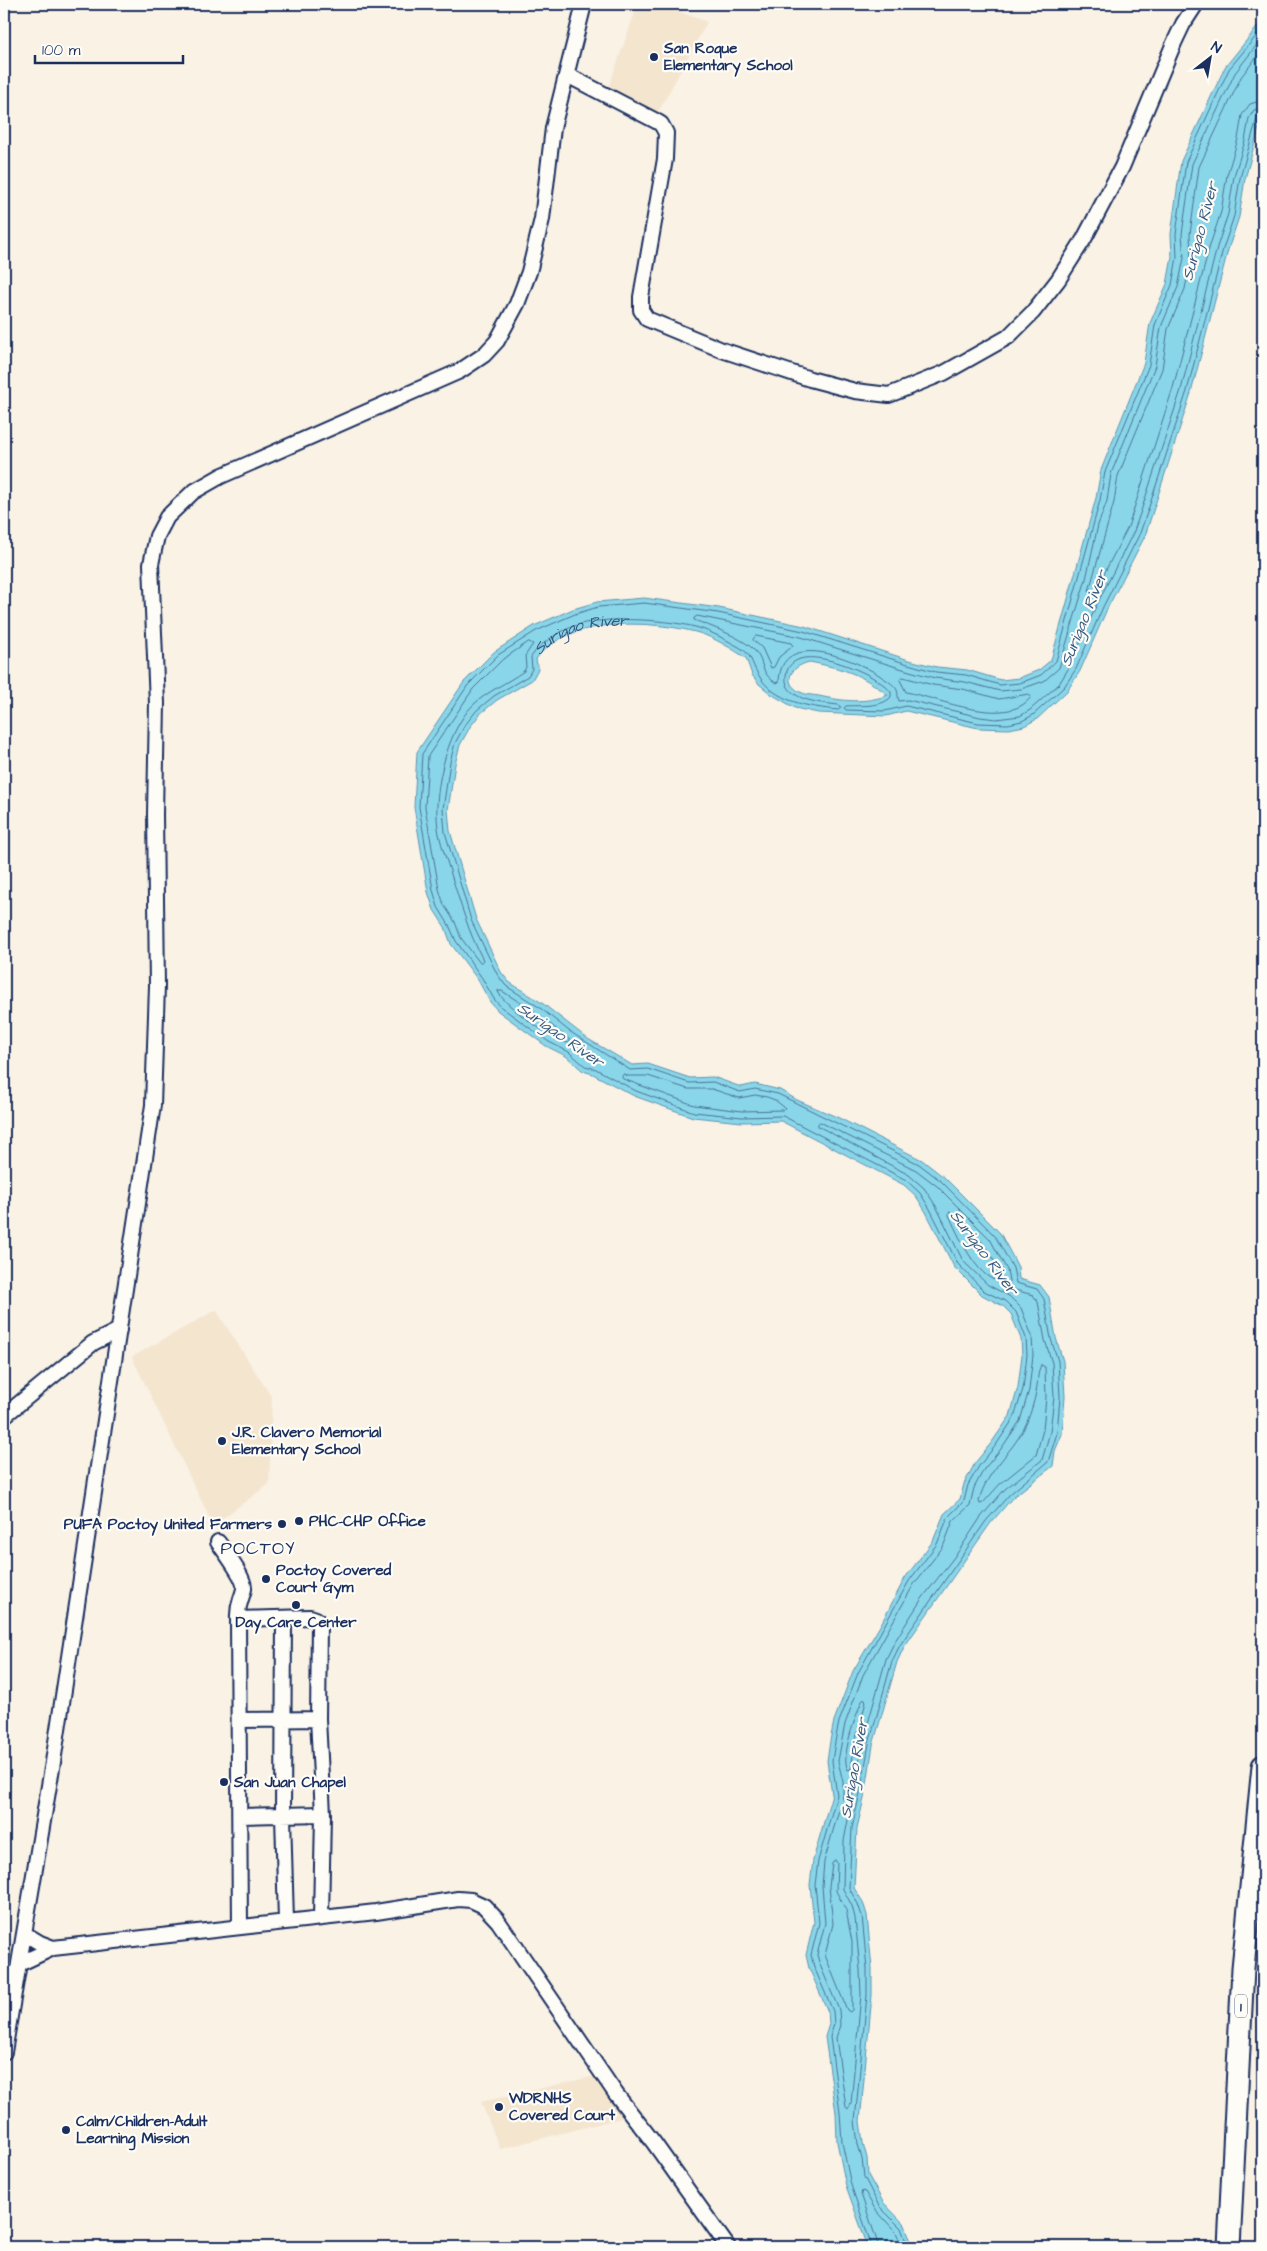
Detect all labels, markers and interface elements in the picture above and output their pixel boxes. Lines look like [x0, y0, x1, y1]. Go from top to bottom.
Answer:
scale bar [35, 32, 182, 64]
north arrow [1184, 32, 1234, 82]
text: N [1207, 37, 1225, 59]
place label: San Roque Elementary School [663, 38, 793, 77]
text: 100 m [42, 40, 81, 61]
marker: San Roque Elementary School [648, 51, 660, 63]
water label: Surigao River [1176, 178, 1225, 283]
water label: Surigao River [1055, 565, 1115, 670]
water label: Surigao River [528, 610, 630, 660]
water label: Surigao River [512, 997, 610, 1075]
water label: Surigao River [944, 1206, 1025, 1302]
place label: J.R. Clavero Memorial Elementary School [231, 1422, 382, 1461]
marker: J.R. Clavero Memorial Elementary School [216, 1435, 228, 1447]
place label: PHC-CHP Office [309, 1511, 426, 1532]
place label: PUFA Poctoy United Farmers [64, 1514, 272, 1536]
marker: PHC-CHP Office [293, 1515, 305, 1527]
marker: PUFA Poctoy United Farmers [276, 1518, 288, 1530]
district label: POCTOY [220, 1536, 296, 1561]
place label: Poctoy Covered Court Gym [276, 1560, 392, 1599]
marker: Poctoy Covered Court Gym [260, 1573, 272, 1585]
marker: Day Care Center [290, 1599, 302, 1611]
place label: Day Care Center [236, 1612, 357, 1634]
water label: Surigao River [834, 1714, 875, 1820]
place label: San Juan Chapel [233, 1772, 347, 1793]
marker: San Juan Chapel [218, 1776, 230, 1788]
road number: 1 [1235, 1994, 1247, 2018]
place label: WDRNHS Covered Court [508, 2088, 616, 2126]
marker: WDRNHS Covered Court [493, 2101, 505, 2113]
place label: Calm/Children-Adult Learning Mission [76, 2111, 208, 2151]
marker: Calm/Children-Adult Learning Mission [60, 2124, 72, 2136]

